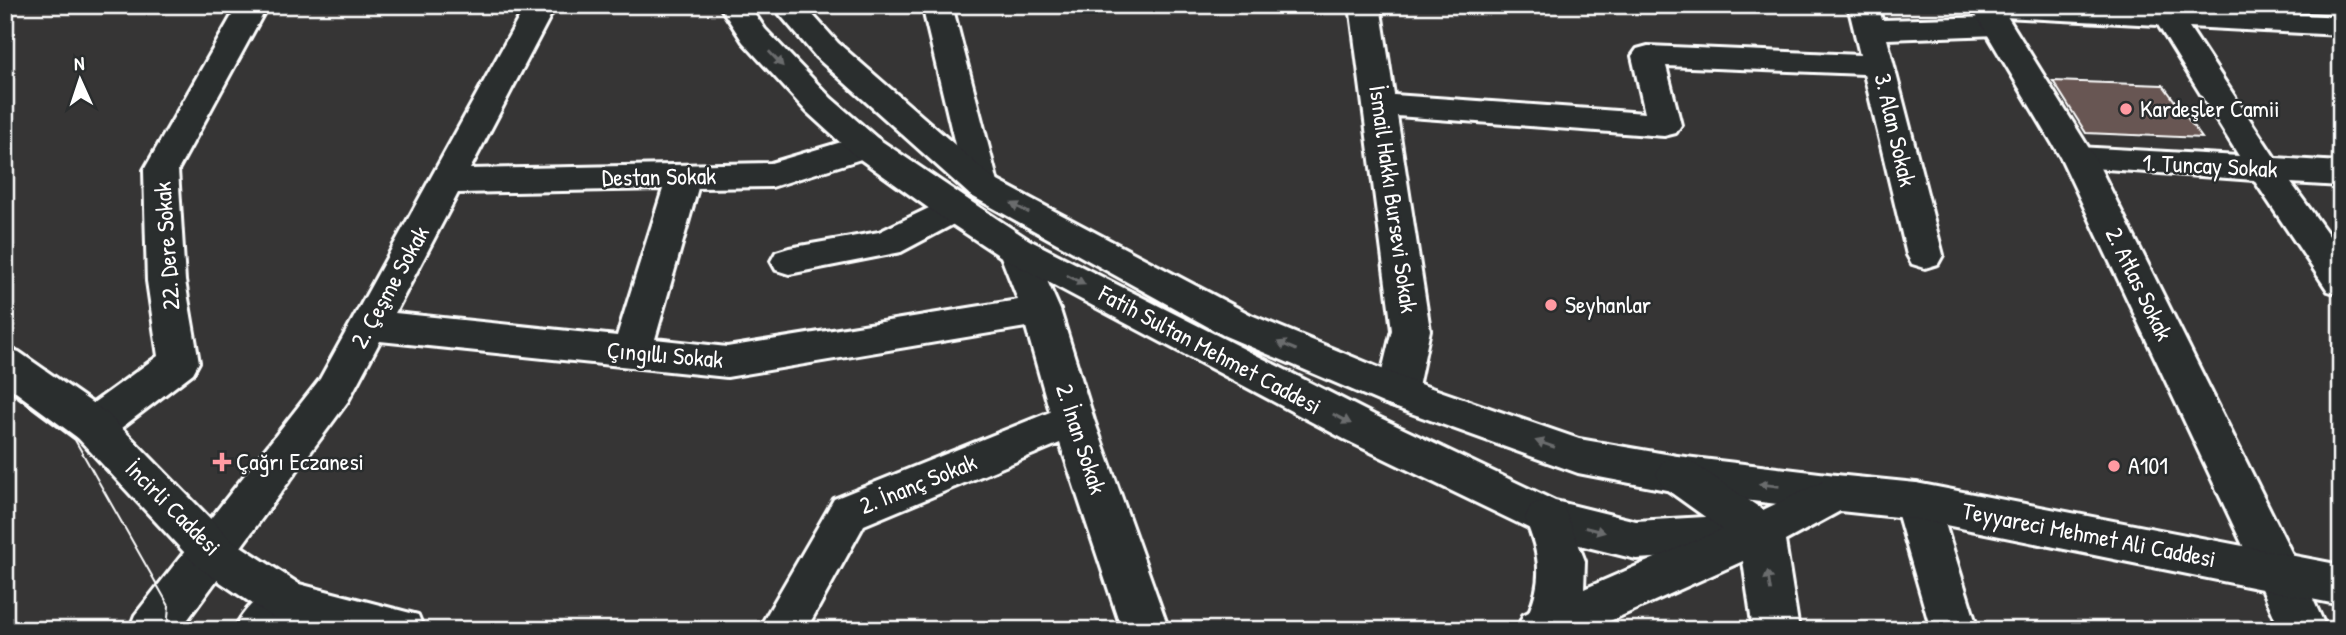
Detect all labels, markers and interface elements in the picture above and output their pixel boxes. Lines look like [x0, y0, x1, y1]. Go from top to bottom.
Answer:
north arrow [46, 46, 116, 116]
text: N [73, 50, 85, 76]
one-way arrow [768, 50, 784, 67]
street label: 3. Alan Sokak [1867, 70, 1925, 190]
street label: İsmail Hakkı Bursevi Sokak [1362, 83, 1426, 315]
place label: Kardeşler Camii [2140, 92, 2280, 124]
marker: Kardeşler Camii [2118, 101, 2134, 117]
street label: 1. Tuncay Sokak [2142, 145, 2279, 185]
street label: Destan Sokak [602, 159, 716, 193]
street label: 22. Dere Sokak [146, 181, 186, 311]
one-way arrow [1010, 202, 1030, 213]
street label: 2. Çeşme Sokak [342, 220, 436, 353]
street label: 2. Atlas Sokak [2099, 222, 2181, 346]
one-way arrow [1066, 274, 1086, 285]
street label: Fatih Sultan Mehmet Caddesi [1093, 276, 1327, 421]
place label: Seyhanlar [1565, 288, 1651, 320]
marker: Seyhanlar [1543, 297, 1559, 313]
street label: Çıngıllı Sokak [606, 333, 725, 375]
one-way arrow [1277, 340, 1298, 351]
street label: 2. İnan Sokak [1049, 379, 1115, 498]
one-way arrow [1333, 413, 1352, 425]
one-way arrow [1535, 438, 1556, 449]
place label: Çağrı Eczanesi [236, 445, 364, 477]
street label: 2. İnanç Sokak [854, 445, 981, 521]
place label: A101 [2128, 449, 2168, 481]
street label: İncirli Caddesi [119, 452, 229, 562]
marker: Çağrı Eczanesi [214, 454, 230, 470]
marker: A101 [2106, 458, 2122, 474]
one-way arrow [1758, 479, 1780, 490]
street label: Teyyareci Mehmet Ali Caddesi [1960, 494, 2219, 574]
one-way arrow [1584, 525, 1606, 536]
one-way arrow [1763, 570, 1774, 592]

